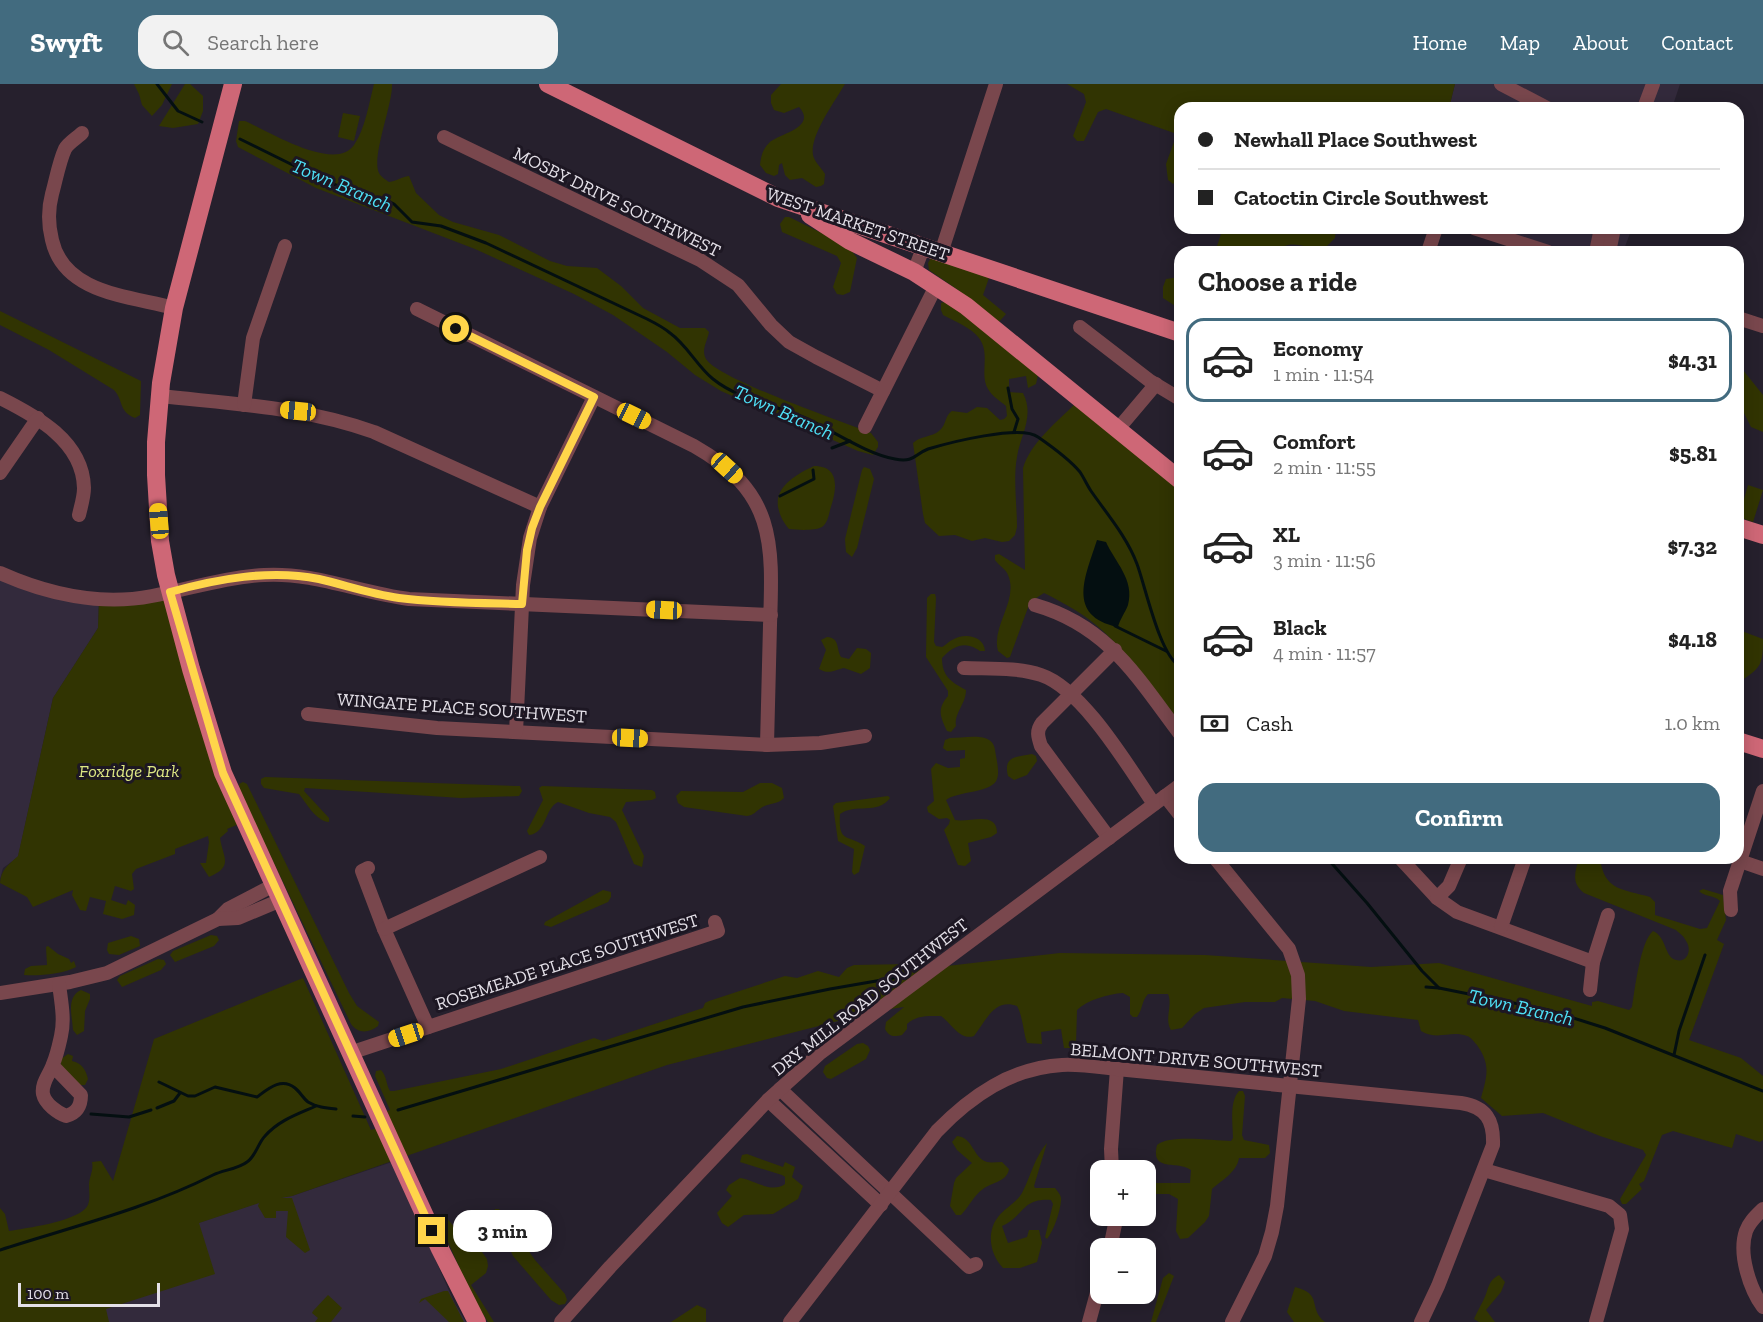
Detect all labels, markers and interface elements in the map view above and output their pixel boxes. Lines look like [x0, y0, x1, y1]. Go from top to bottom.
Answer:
search box [138, 15, 558, 69]
text: Swyft [30, 26, 102, 59]
icon: search [159, 26, 192, 59]
text: Search here [207, 29, 319, 56]
text: Home [1413, 30, 1467, 55]
text: Map [1500, 30, 1540, 55]
text: About [1573, 30, 1628, 55]
text: Contact [1661, 30, 1733, 55]
text: Newhall Place Southwest [1234, 126, 1477, 153]
street label: MOSBY DRIVE SOUTHWEST [510, 142, 724, 262]
water label: Town Branch [288, 153, 396, 217]
street label: WEST MARKET STREET [764, 182, 952, 266]
text: Catoctin Circle Southwest [1234, 184, 1488, 211]
text: Choose a ride [1198, 266, 1357, 298]
route start [442, 315, 469, 342]
icon: car [1201, 333, 1255, 387]
text: Economy [1273, 335, 1363, 362]
text: $4.31 [1668, 347, 1717, 374]
text: 1 min · 11:54 [1273, 362, 1374, 386]
water label: Town Branch [730, 379, 838, 445]
car [279, 400, 317, 422]
car [614, 400, 654, 432]
icon: car [1201, 426, 1255, 480]
text: Comfort [1273, 428, 1355, 455]
text: $5.81 [1669, 440, 1717, 467]
car [708, 449, 746, 487]
text: 2 min · 11:55 [1273, 455, 1376, 479]
car [148, 502, 170, 540]
icon: car [1201, 519, 1255, 573]
text: XL [1273, 521, 1300, 548]
text: $7.32 [1668, 533, 1717, 560]
text: 3 min · 11:56 [1273, 548, 1376, 572]
car [646, 600, 682, 620]
icon: car [1201, 612, 1255, 666]
text: Black [1273, 614, 1327, 641]
text: $4.18 [1668, 626, 1717, 653]
text: 4 min · 11:57 [1273, 641, 1376, 665]
street label: WINGATE PLACE SOUTHWEST [336, 688, 588, 728]
icon: cash [1198, 707, 1231, 740]
text: Cash [1246, 710, 1293, 737]
text: 1.0 km [1665, 711, 1720, 735]
car [612, 728, 648, 748]
park label: Foxridge Park [79, 760, 179, 782]
button: Confirm [1198, 783, 1720, 852]
street label: ROSEMEADE PLACE SOUTHWEST [433, 909, 701, 1015]
street label: DRY MILL ROAD SOUTHWEST [767, 914, 973, 1080]
water label: Town Branch [1466, 983, 1576, 1031]
car [386, 1021, 426, 1049]
street label: BELMONT DRIVE SOUTHWEST [1069, 1038, 1323, 1082]
map controls [1090, 1160, 1156, 1304]
button: + [1090, 1160, 1156, 1226]
callout: 3 min [453, 1210, 552, 1252]
route end [418, 1217, 445, 1244]
text: 3 min [478, 1219, 527, 1243]
button: − [1090, 1238, 1156, 1304]
scale bar [18, 1280, 160, 1308]
text: 100 m [27, 1284, 69, 1303]

